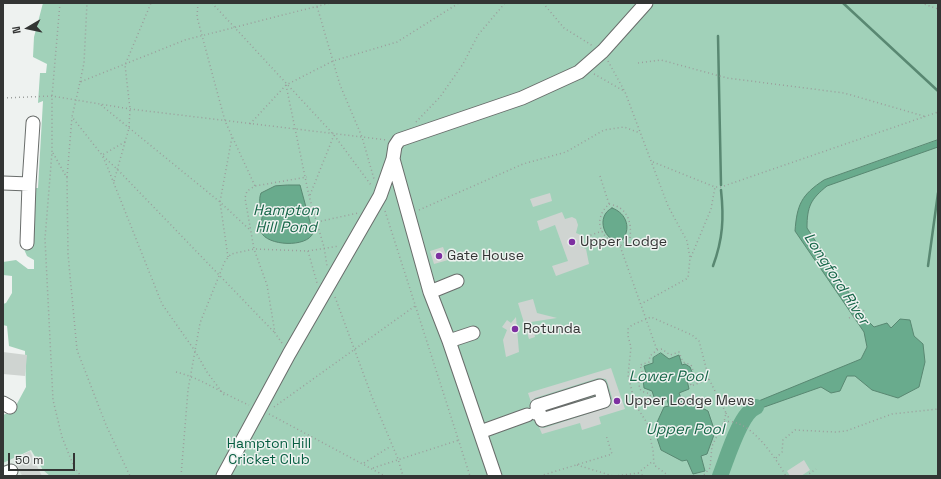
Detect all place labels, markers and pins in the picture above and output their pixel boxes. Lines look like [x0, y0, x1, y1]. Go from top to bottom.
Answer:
place label: Upper Lodge [580, 234, 667, 250]
marker: Upper Lodge [567, 237, 577, 247]
place label: Gate House [447, 248, 524, 264]
marker: Gate House [434, 251, 444, 261]
place label: Rotunda [523, 321, 581, 337]
marker: Rotunda [510, 324, 520, 334]
place label: Upper Lodge Mews [625, 393, 754, 409]
marker: Upper Lodge Mews [612, 396, 622, 406]

